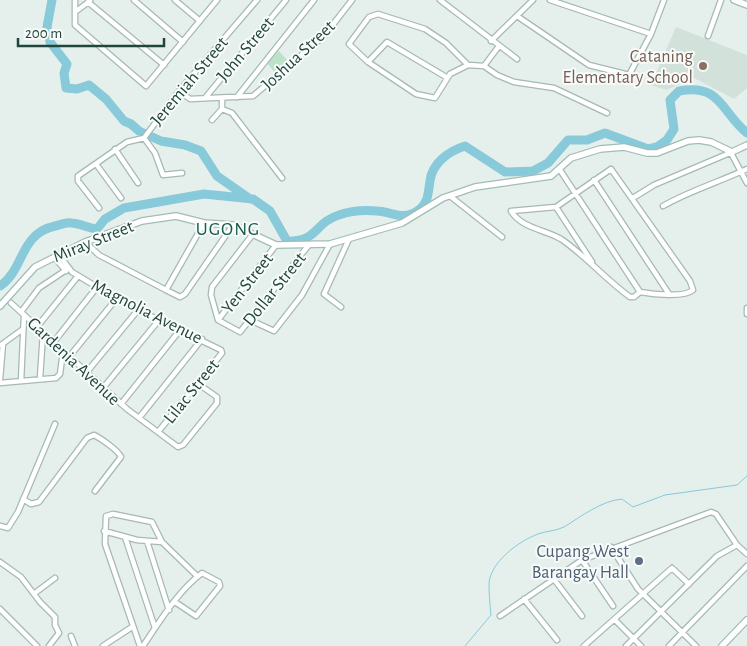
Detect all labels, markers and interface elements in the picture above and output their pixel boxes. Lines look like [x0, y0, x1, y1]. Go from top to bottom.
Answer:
street label: John Street [214, 14, 278, 85]
scale bar [18, 15, 164, 47]
street label: Joshua Street [259, 17, 339, 94]
text: 200 m [25, 26, 62, 41]
street label: Jeremiah Street [148, 34, 232, 129]
place label: Cataning Elementary School [563, 48, 693, 87]
marker: Cataning Elementary School [697, 60, 709, 72]
street label: Miray Street [50, 218, 137, 266]
district label: UGONG [196, 220, 260, 239]
street label: Dollar Street [240, 249, 310, 330]
street label: Yen Street [219, 250, 277, 317]
street label: Magnolia Avenue [88, 276, 205, 348]
street label: Gardenia Avenue [23, 314, 123, 409]
street label: Lilac Street [161, 356, 223, 427]
place label: Cupang West Barangay Hall [532, 543, 629, 582]
marker: Cupang West Barangay Hall [633, 555, 645, 567]

